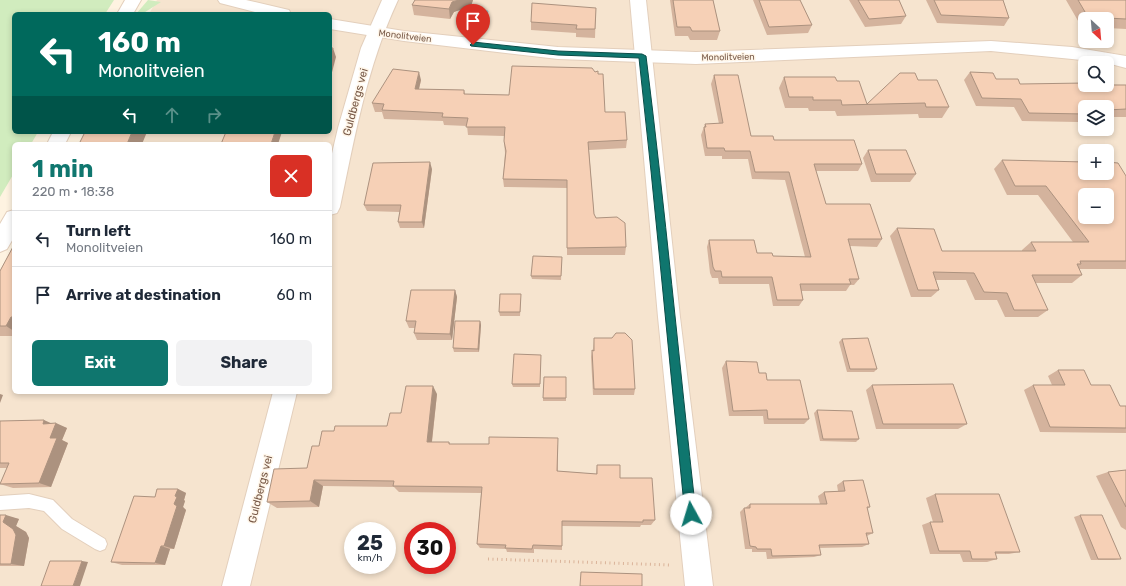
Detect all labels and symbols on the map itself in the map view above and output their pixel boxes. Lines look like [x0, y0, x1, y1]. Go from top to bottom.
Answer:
pin [456, 4, 490, 45]
north arrow [1078, 12, 1114, 48]
street label: Monolitveien [378, 28, 432, 44]
street label: Monolitveien [701, 52, 755, 62]
street label: Guldbergs vei [340, 67, 371, 137]
street label: Guldbergs vei [246, 454, 275, 524]
position arrow [670, 493, 712, 535]
speed limit sign: 30 [404, 522, 456, 574]

